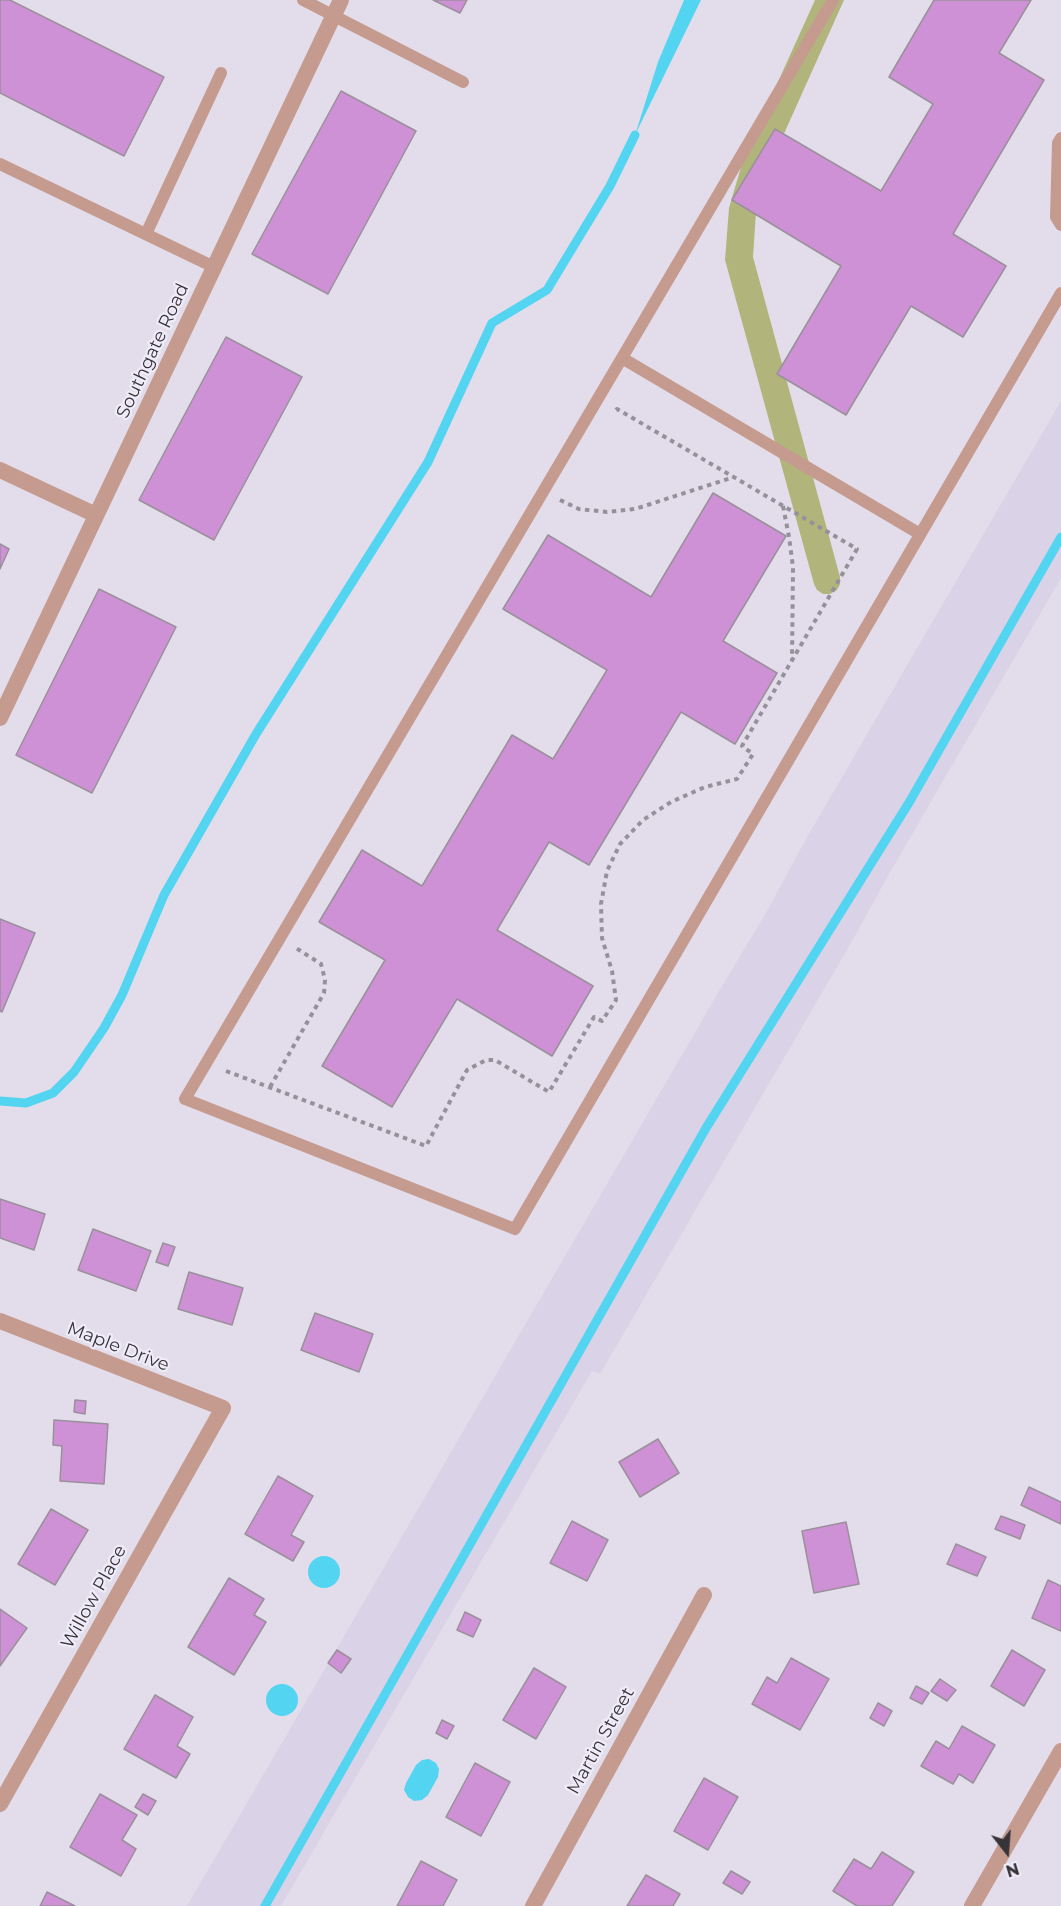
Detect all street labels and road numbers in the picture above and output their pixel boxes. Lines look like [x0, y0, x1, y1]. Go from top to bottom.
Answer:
street label: Southgate Road [112, 280, 194, 422]
street label: Maple Drive [64, 1318, 172, 1376]
street label: Willow Place [57, 1541, 131, 1653]
street label: Martin Street [563, 1684, 639, 1798]

